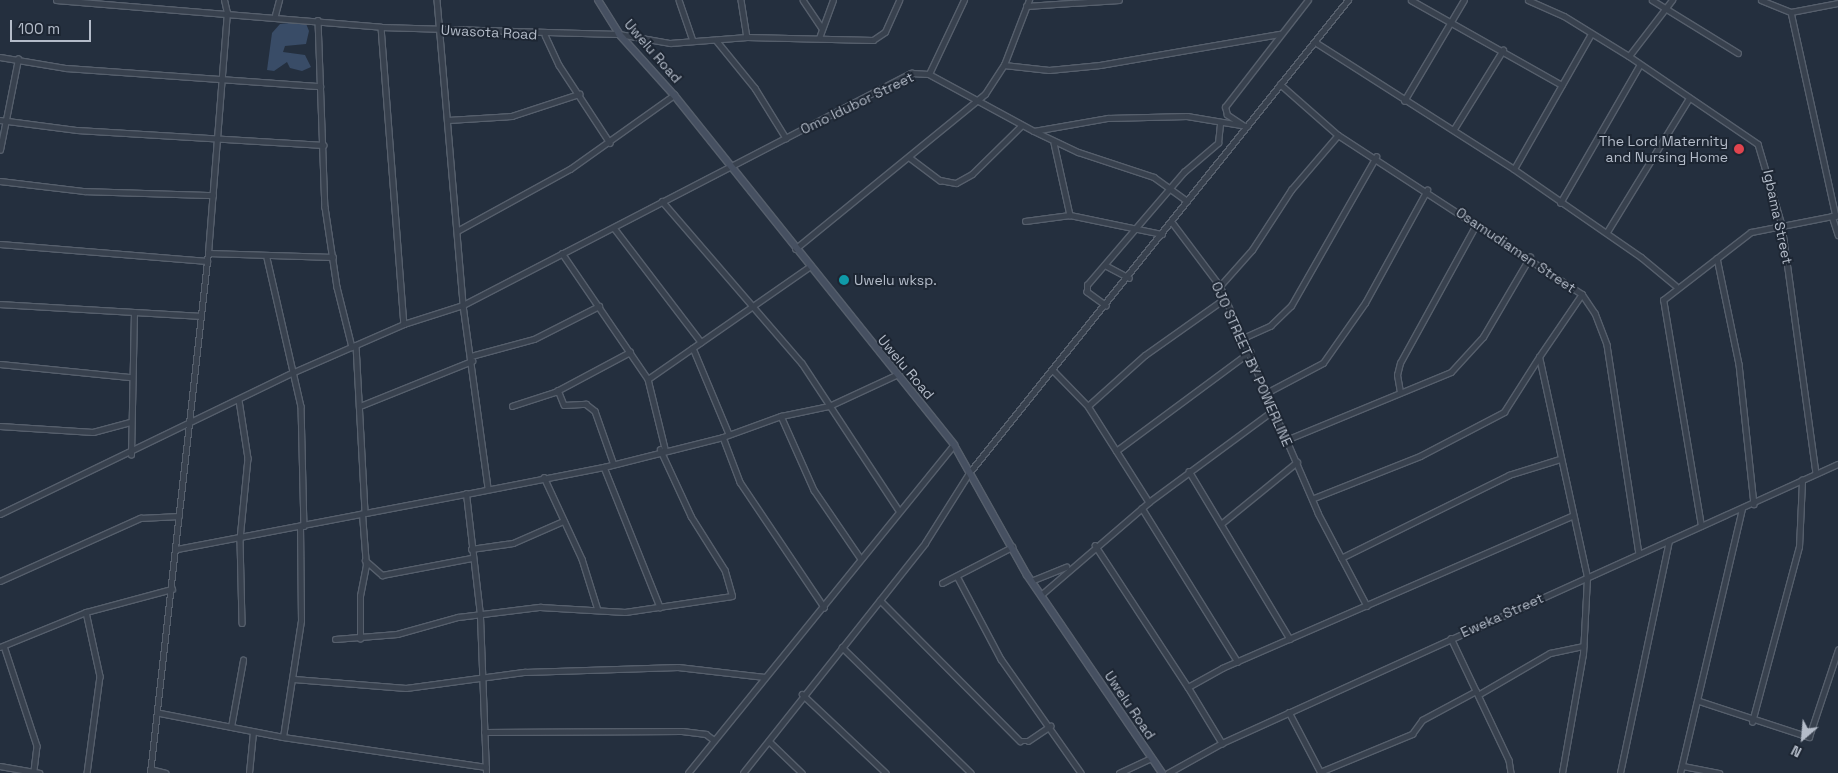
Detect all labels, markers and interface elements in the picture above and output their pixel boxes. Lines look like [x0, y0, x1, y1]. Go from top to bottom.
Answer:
scale bar [12, 10, 94, 42]
street label: Uwelu Road [621, 16, 685, 86]
text: 100 m [18, 19, 60, 38]
street label: Uwasota Road [440, 21, 538, 43]
street label: Omo Idubor Street [798, 68, 916, 138]
place label: The Lord Maternity and Nursing Home [1599, 133, 1728, 166]
marker: The Lord Maternity and Nursing Home [1732, 142, 1746, 156]
street label: Igbama Street [1760, 168, 1796, 266]
street label: Osamudiamen Street [1453, 204, 1579, 296]
place label: Uwelu wksp. [854, 272, 937, 288]
marker: Uwelu wksp. [838, 274, 850, 286]
street label: OJO STREET BY POWERLINE [1208, 279, 1296, 449]
street label: Uwelu Road [874, 331, 938, 403]
street label: Eweka Street [1458, 589, 1546, 641]
street label: Uwelu Road [1101, 668, 1159, 742]
north arrow [1778, 713, 1828, 763]
text: N [1788, 741, 1804, 762]

